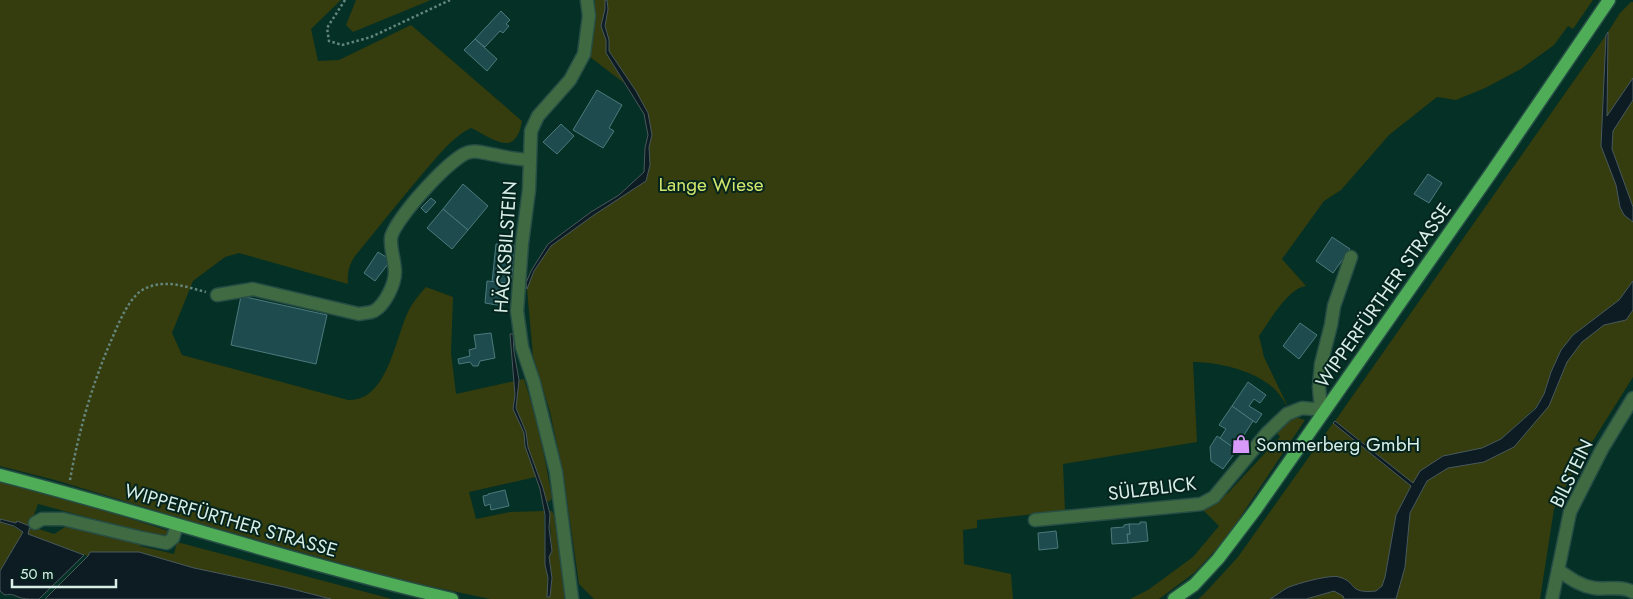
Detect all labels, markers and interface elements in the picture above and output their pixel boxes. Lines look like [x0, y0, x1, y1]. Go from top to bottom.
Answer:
park label: Lange Wiese [659, 171, 764, 198]
street label: HÄCKSBILSTEIN [487, 180, 524, 314]
street label: WIPPERFÜRTHER STRASSE [1309, 197, 1458, 393]
place label: Sommerberg GmbH [1256, 431, 1420, 458]
shop icon: Sommerberg GmbH [1230, 433, 1252, 455]
street label: BILSTEIN [1543, 435, 1600, 512]
street label: SÜLZBLICK [1106, 470, 1198, 507]
street label: WIPPERFÜRTHER STRASSE [121, 477, 340, 564]
scale bar [12, 556, 116, 588]
text: 50 m [20, 563, 54, 585]

